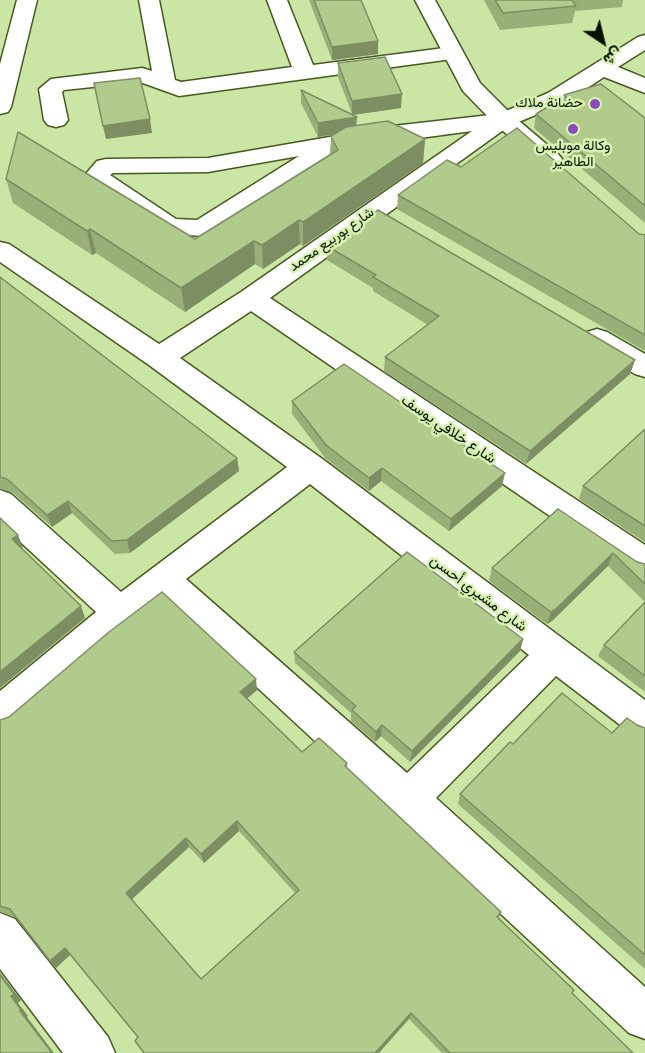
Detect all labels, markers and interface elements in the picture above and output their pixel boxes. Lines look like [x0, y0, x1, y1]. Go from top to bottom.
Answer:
north arrow [573, 12, 633, 72]
text: ش [599, 41, 628, 72]
place label: حضانة ملاك [515, 96, 583, 112]
marker: حضانة ملاك [588, 97, 602, 111]
marker: وكالة موبليس الطاهير [566, 122, 580, 136]
place label: وكالة موبليس الطاهير [535, 139, 611, 172]
street label: شارع بوربيع محمد [286, 204, 378, 276]
street label: شارع خلافي يوسف [397, 392, 499, 468]
street label: شارع مشيري أحسن [426, 552, 530, 636]

